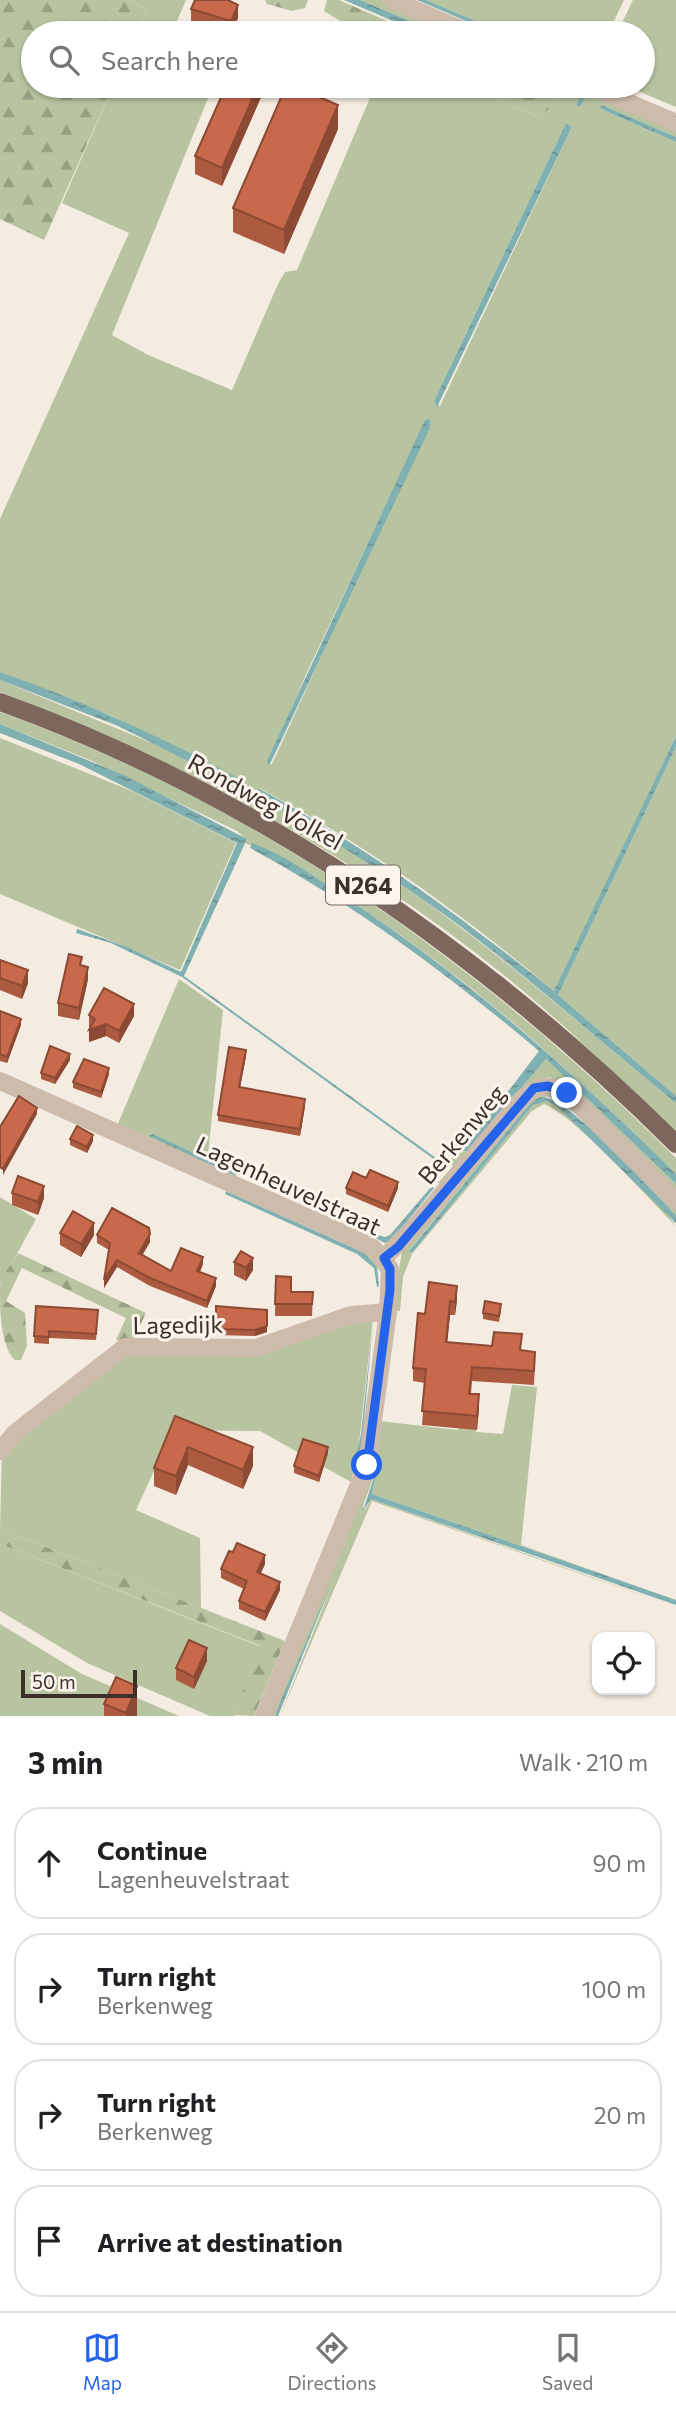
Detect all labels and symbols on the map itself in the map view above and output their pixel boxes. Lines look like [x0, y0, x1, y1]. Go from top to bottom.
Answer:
street label: Rondweg Volkel [183, 746, 349, 856]
road number: N264 [326, 866, 400, 904]
route end [551, 1077, 582, 1108]
street label: Berkenweg [411, 1078, 511, 1190]
street label: Lagenheuvelstraat [192, 1129, 386, 1241]
street label: Lagedijk [132, 1309, 224, 1339]
route start [351, 1449, 382, 1480]
scale bar [21, 1667, 136, 1699]

